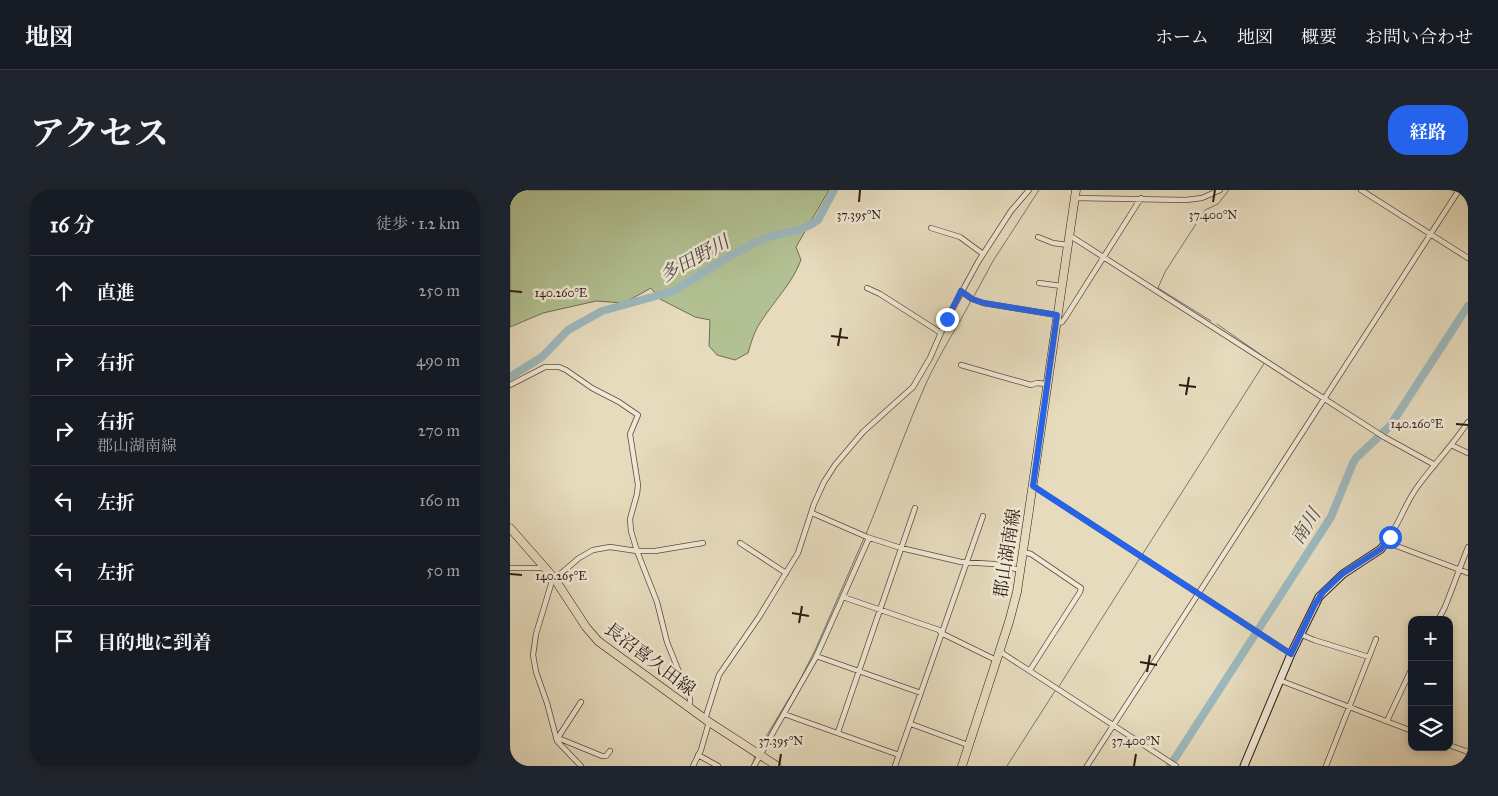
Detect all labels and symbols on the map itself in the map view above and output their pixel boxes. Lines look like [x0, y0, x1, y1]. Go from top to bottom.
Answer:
text: 37.395°N [837, 208, 881, 222]
text: 37.400°N [1189, 208, 1237, 222]
water label: 多田野川 [655, 229, 735, 287]
text: 140.260°E [535, 286, 588, 300]
route end [936, 308, 959, 331]
text: 140.260°E [1391, 417, 1444, 431]
water label: 南川 [1286, 502, 1326, 548]
street label: 郡山湖南線 [989, 507, 1025, 599]
route start [1379, 526, 1402, 549]
text: 140.265°E [535, 569, 587, 583]
street label: 長沼喜久田線 [600, 618, 700, 700]
text: 37.395°N [759, 734, 803, 748]
text: 37.400°N [1112, 734, 1160, 748]

